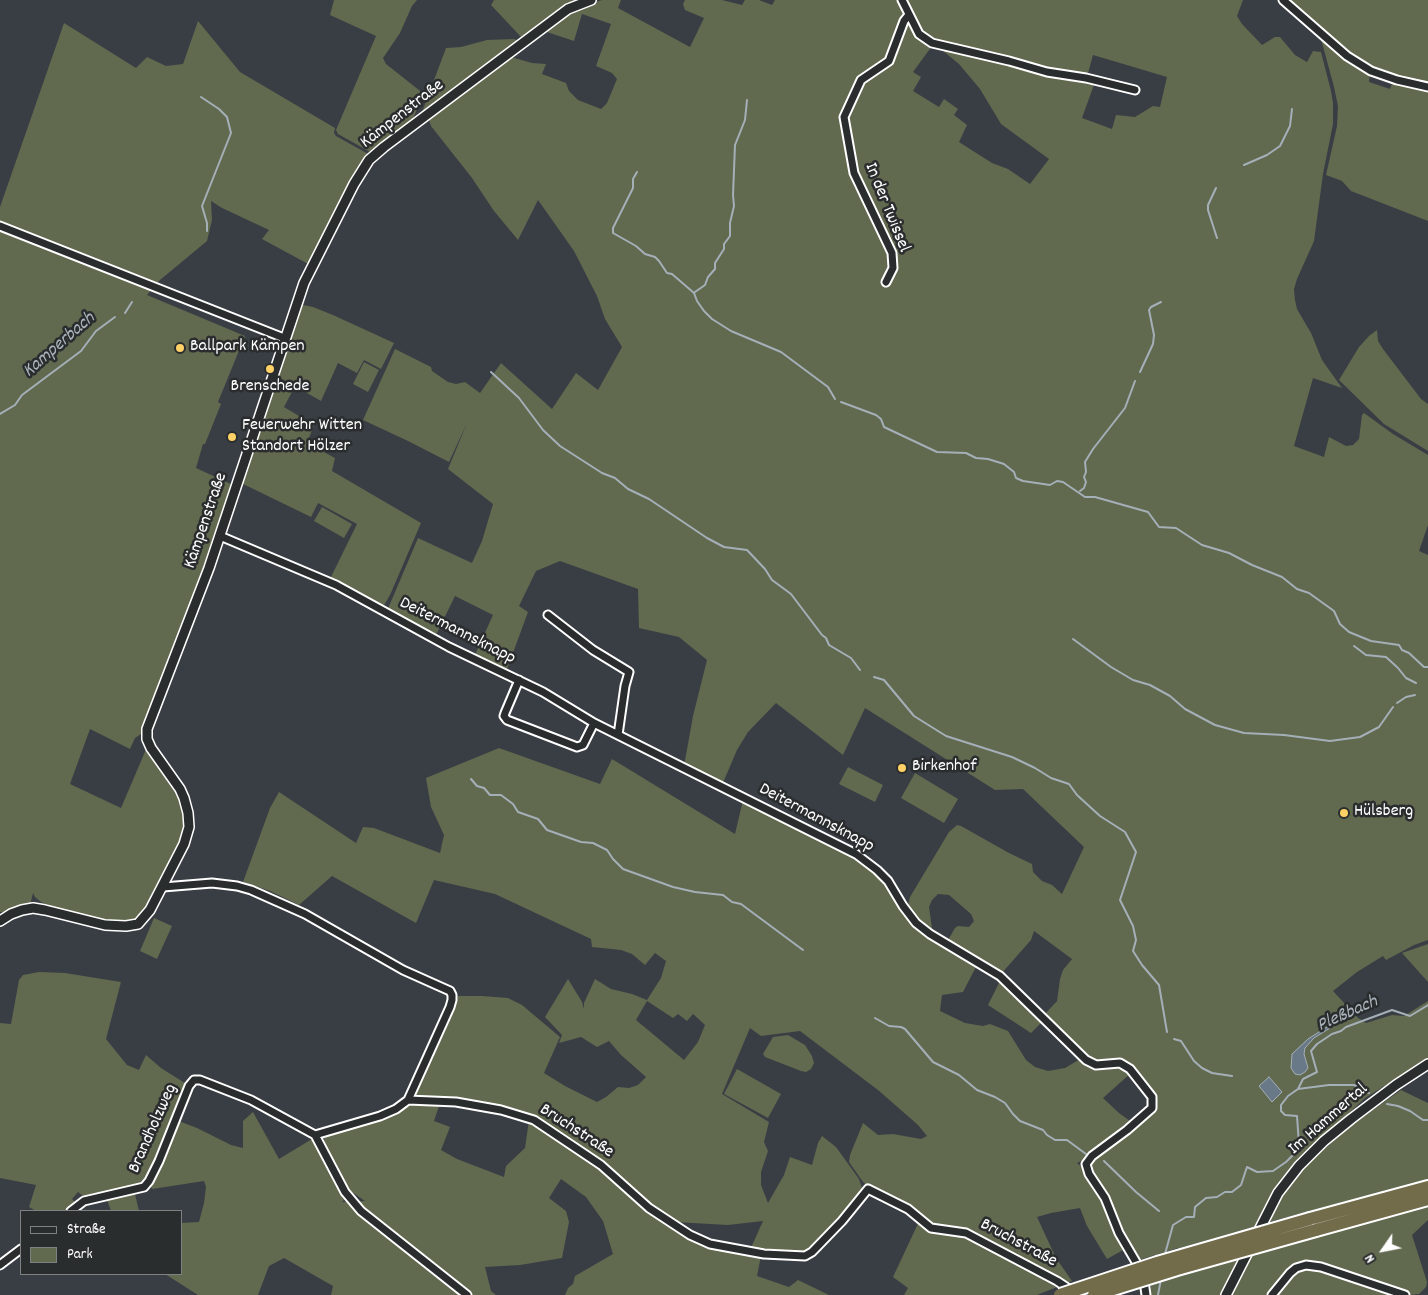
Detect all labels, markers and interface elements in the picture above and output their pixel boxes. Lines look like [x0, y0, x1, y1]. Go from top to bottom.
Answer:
street label: Kämpenstraße [357, 76, 449, 154]
street label: In der Twissel [858, 160, 914, 256]
water label: Kamperbach [19, 308, 101, 384]
place label: Ballpark Kämpen [190, 337, 305, 359]
marker: Ballpark Kämpen [174, 342, 186, 354]
marker: Brenschede [264, 363, 276, 375]
place label: Brenschede [231, 377, 309, 399]
place label: Feuerwehr Witten Standort Hölzer [242, 416, 362, 458]
marker: Feuerwehr Witten Standort Hölzer [226, 431, 238, 443]
street label: Kämpenstraße [181, 470, 233, 572]
street label: Deitermannsknapp [395, 593, 519, 671]
place label: Birkenhof [912, 757, 977, 779]
marker: Birkenhof [896, 762, 908, 774]
street label: Deitermannsknapp [755, 780, 877, 858]
place label: Hülsberg [1354, 802, 1413, 824]
marker: Hülsberg [1338, 807, 1350, 819]
water label: Pleßbach [1314, 992, 1382, 1038]
street label: Im Hammertal [1285, 1080, 1373, 1160]
street label: Brandholzweg [125, 1081, 183, 1177]
street label: Bruchstraße [535, 1100, 617, 1164]
legend [20, 1210, 182, 1275]
street label: Bruchstraße [976, 1215, 1060, 1273]
text: Straße [67, 1219, 105, 1241]
north arrow [1358, 1225, 1408, 1275]
text: Park [67, 1244, 93, 1266]
text: N [1360, 1250, 1381, 1267]

